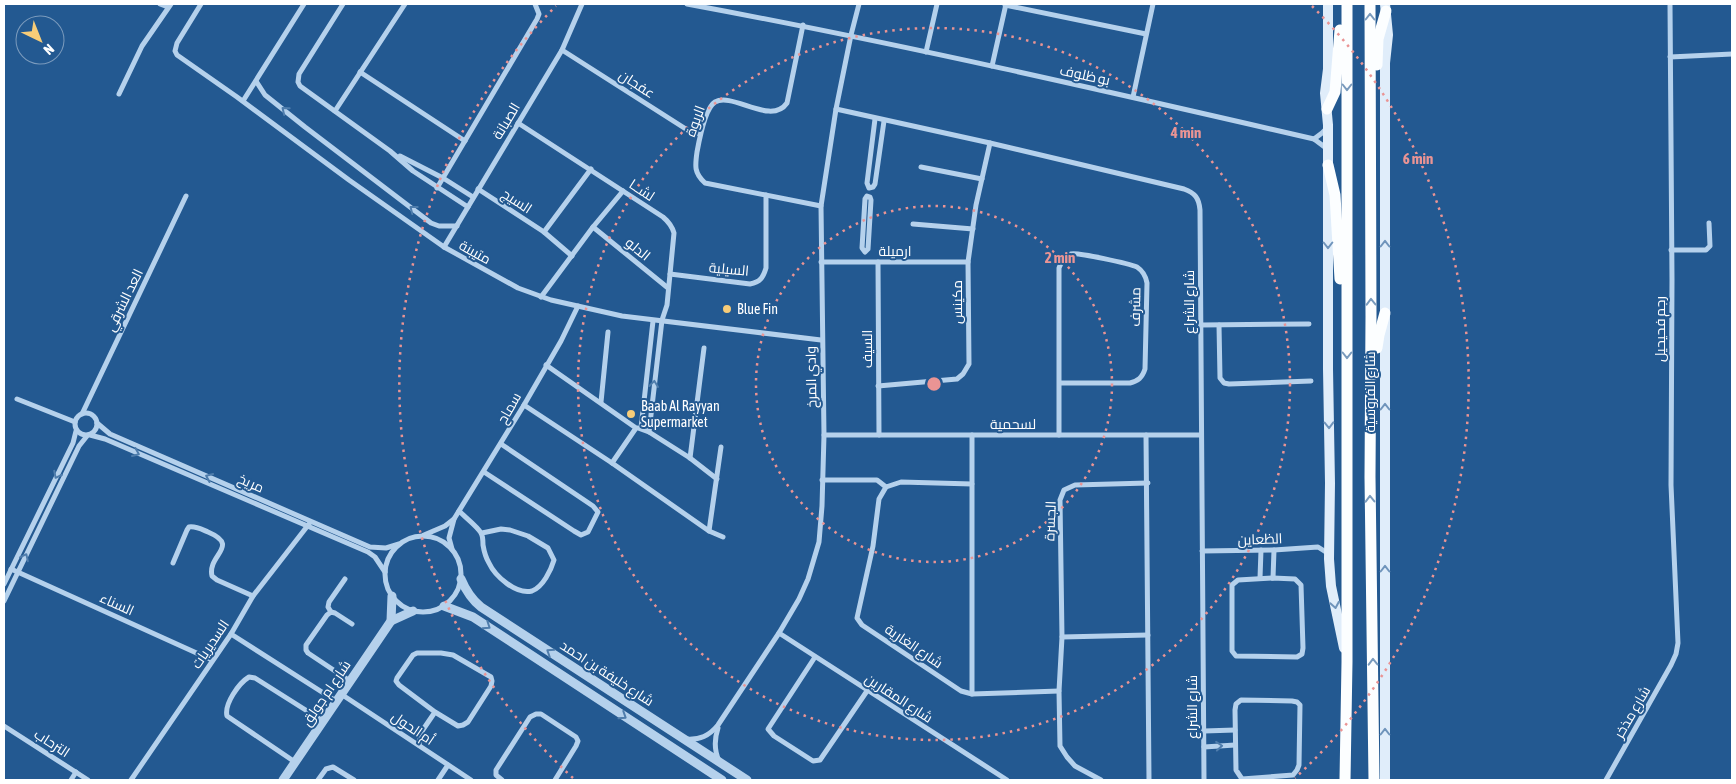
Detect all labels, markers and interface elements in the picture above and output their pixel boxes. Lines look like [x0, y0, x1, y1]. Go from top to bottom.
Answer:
one-way arrow [1365, 12, 1375, 20]
north arrow [15, 15, 65, 65]
text: N [40, 41, 57, 58]
street label: بو ظلوف [1058, 62, 1112, 88]
street label: عفجان [616, 67, 658, 101]
one-way arrow [1342, 84, 1352, 92]
street label: الصبانة [489, 100, 523, 142]
street label: الربوة [682, 103, 708, 139]
one-way arrow [281, 107, 290, 116]
text: 4 min [1170, 124, 1201, 141]
text: 6 min [1403, 150, 1433, 167]
street label: لشــا [626, 176, 658, 204]
street label: السيج [498, 185, 535, 217]
one-way arrow [410, 207, 419, 215]
street label: الدلو [622, 234, 654, 264]
street label: متيبنة [456, 237, 494, 267]
one-way arrow [1380, 240, 1390, 248]
one-way arrow [1323, 242, 1333, 250]
street label: ارميلة [879, 243, 911, 259]
text: 2 min [1045, 249, 1075, 266]
street label: السيلية [708, 259, 750, 279]
street label: العد الشرقي [102, 266, 150, 336]
street label: شارع الشراع [1181, 270, 1198, 334]
street label: مكينس [949, 280, 965, 324]
street label: مشرف [1127, 287, 1143, 327]
street label: رجم فحيحيل [1652, 296, 1670, 362]
one-way arrow [1366, 297, 1376, 305]
place label: Blue Fin [737, 301, 778, 317]
marker: Blue Fin [721, 303, 733, 315]
street label: السيف [859, 330, 875, 368]
street label: وادي المرخ [802, 346, 824, 408]
street label: شارع الفروسية [1362, 351, 1379, 433]
one-way arrow [1342, 352, 1352, 359]
centre of rings [925, 375, 943, 393]
one-way arrow [648, 379, 659, 387]
street label: سماح [494, 390, 525, 427]
place label: Baab Al Rayyan Supermarket [641, 398, 720, 430]
one-way arrow [1380, 402, 1390, 410]
marker: Baab Al Rayyan Supermarket [625, 408, 637, 420]
street label: لسحمية [990, 416, 1036, 432]
one-way arrow [1324, 422, 1334, 430]
one-way arrow [131, 446, 140, 457]
one-way arrow [53, 470, 63, 479]
street label: مريخ [235, 470, 267, 497]
one-way arrow [205, 472, 214, 483]
one-way arrow [1365, 495, 1375, 502]
street label: الجسرة [1041, 501, 1059, 541]
street label: الظعاين [1237, 530, 1283, 548]
one-way arrow [18, 553, 29, 562]
one-way arrow [1380, 565, 1390, 572]
street label: السناء [98, 589, 136, 619]
one-way arrow [1330, 600, 1340, 609]
street label: السديريات [188, 617, 232, 671]
one-way arrow [482, 620, 491, 630]
street label: شارع الغارية [881, 621, 946, 672]
street label: شارع خليفة بن احمد [557, 637, 657, 710]
one-way arrow [546, 648, 555, 658]
street label: شارع ام جولق [298, 657, 355, 730]
one-way arrow [1368, 657, 1378, 665]
street label: شارع المقارين [862, 670, 936, 727]
street label: شارع الشراع [1184, 675, 1201, 739]
street label: شارع مذخر [1610, 683, 1654, 742]
street label: أم الحول [388, 707, 438, 750]
one-way arrow [618, 709, 627, 719]
street label: الترحاب [31, 726, 73, 760]
one-way arrow [1380, 727, 1390, 735]
one-way arrow [1216, 741, 1224, 752]

